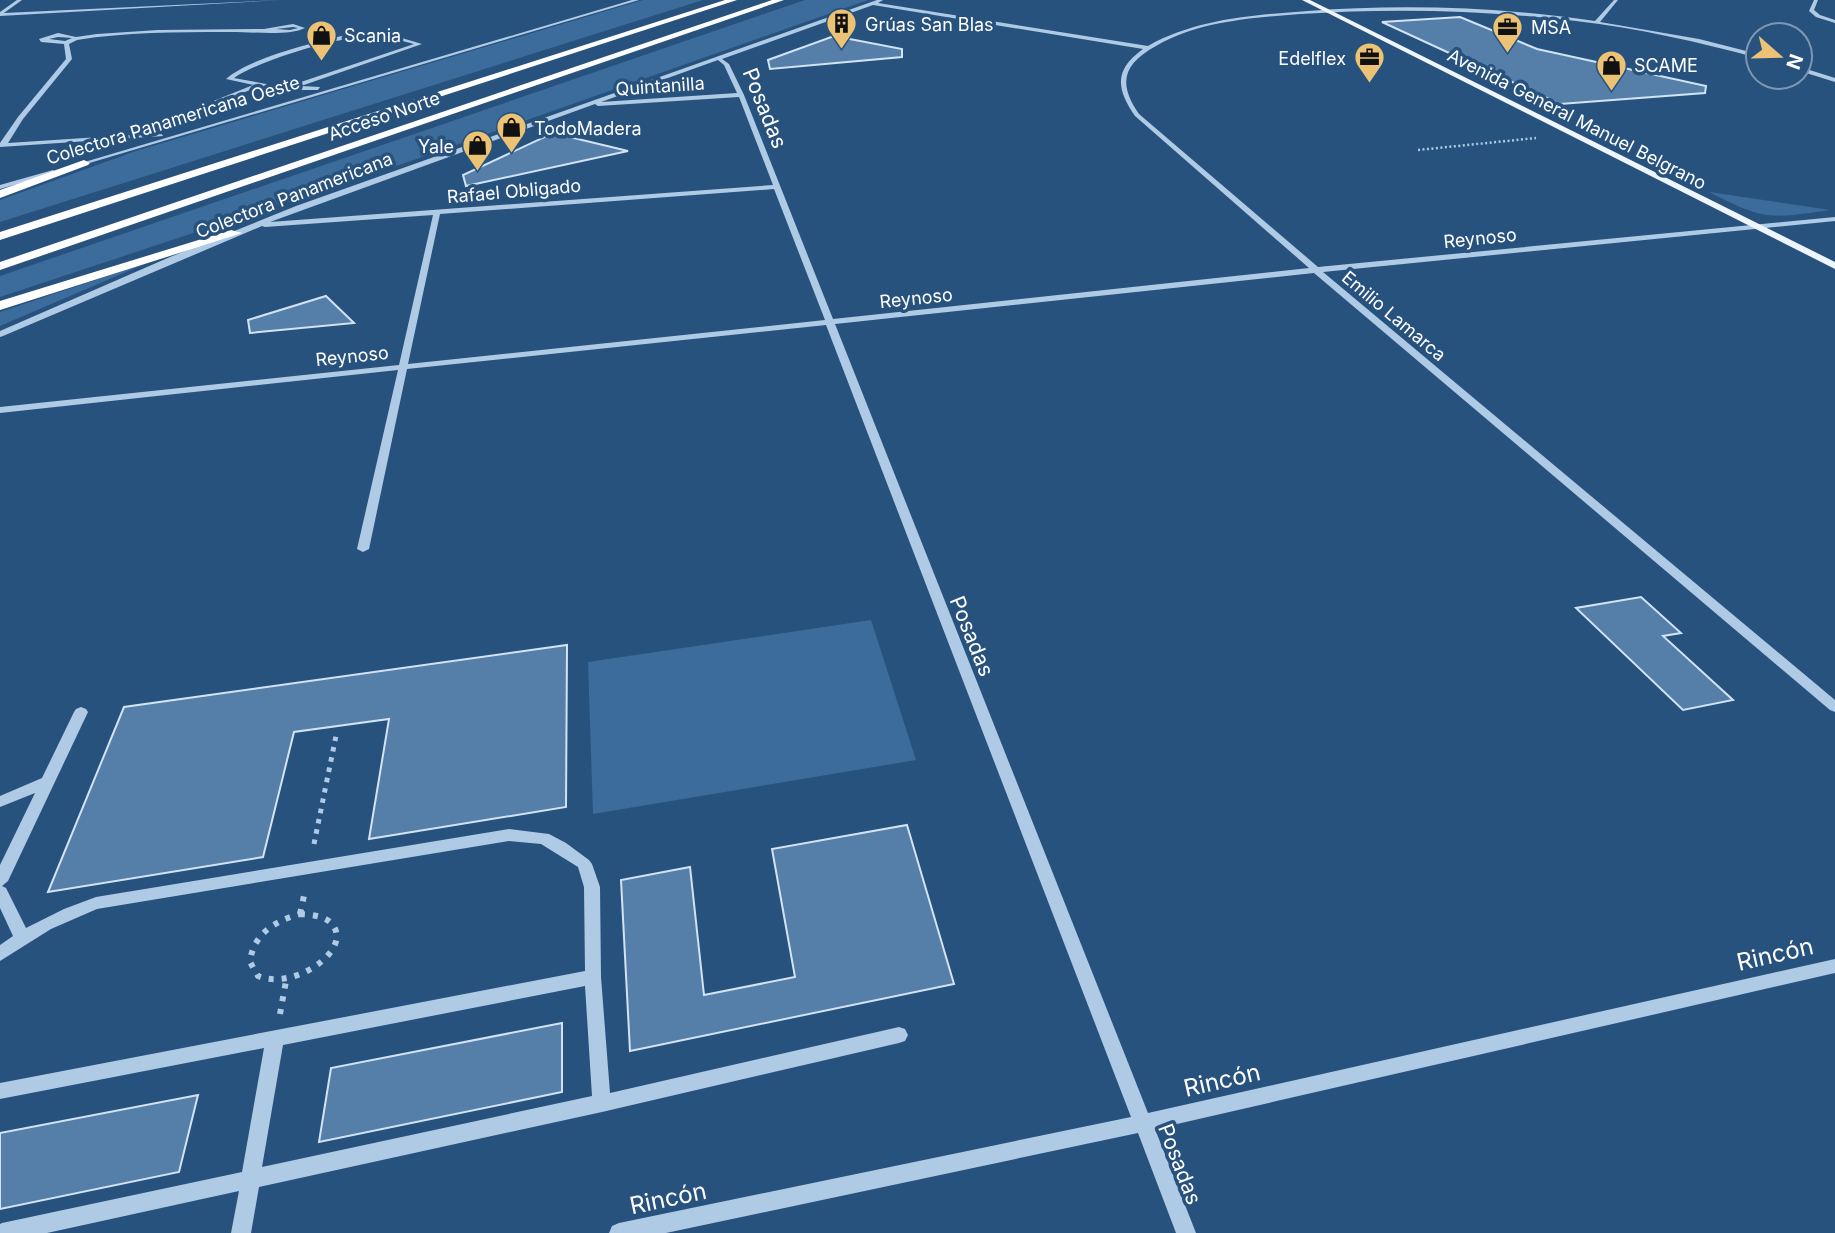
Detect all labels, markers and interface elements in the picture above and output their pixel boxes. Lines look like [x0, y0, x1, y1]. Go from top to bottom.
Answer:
building icon: Grúas San Blas [825, 7, 859, 51]
office icon: MSA [1491, 10, 1525, 54]
place label: Grúas San Blas [865, 14, 994, 35]
place label: MSA [1531, 17, 1571, 38]
shop icon: Scania [304, 18, 338, 62]
north arrow [1744, 21, 1814, 91]
place label: Scania [344, 25, 401, 46]
office icon: Edelflex [1352, 41, 1386, 85]
street label: Avenida General Manuel Belgrano [1444, 44, 1710, 194]
place label: Edelflex [1278, 48, 1346, 69]
shop icon: SCAME [1594, 48, 1628, 92]
text: N [1781, 51, 1808, 72]
place label: SCAME [1634, 55, 1698, 76]
street label: Posadas [738, 64, 792, 152]
street label: Colectora Panamericana Oeste [44, 71, 302, 169]
street label: Quintanilla [615, 72, 705, 100]
street label: Acceso Norte [326, 87, 442, 145]
shop icon: TodoMadera [494, 111, 528, 155]
place label: TodoMadera [534, 118, 642, 139]
shop icon: Yale [460, 129, 494, 173]
place label: Yale [418, 136, 454, 157]
street label: Colectora Panamericana [193, 148, 395, 242]
street label: Rafael Obligado [446, 175, 582, 207]
street label: Reynoso [1442, 224, 1518, 252]
street label: Emilio Lamarca [1338, 267, 1450, 365]
street label: Reynoso [878, 284, 954, 312]
street label: Reynoso [314, 342, 390, 370]
street label: Posadas [945, 592, 999, 680]
street label: Rincón [1734, 931, 1816, 977]
street label: Rincón [1181, 1057, 1263, 1103]
street label: Posadas [1153, 1120, 1207, 1208]
street label: Rincón [627, 1176, 709, 1220]

